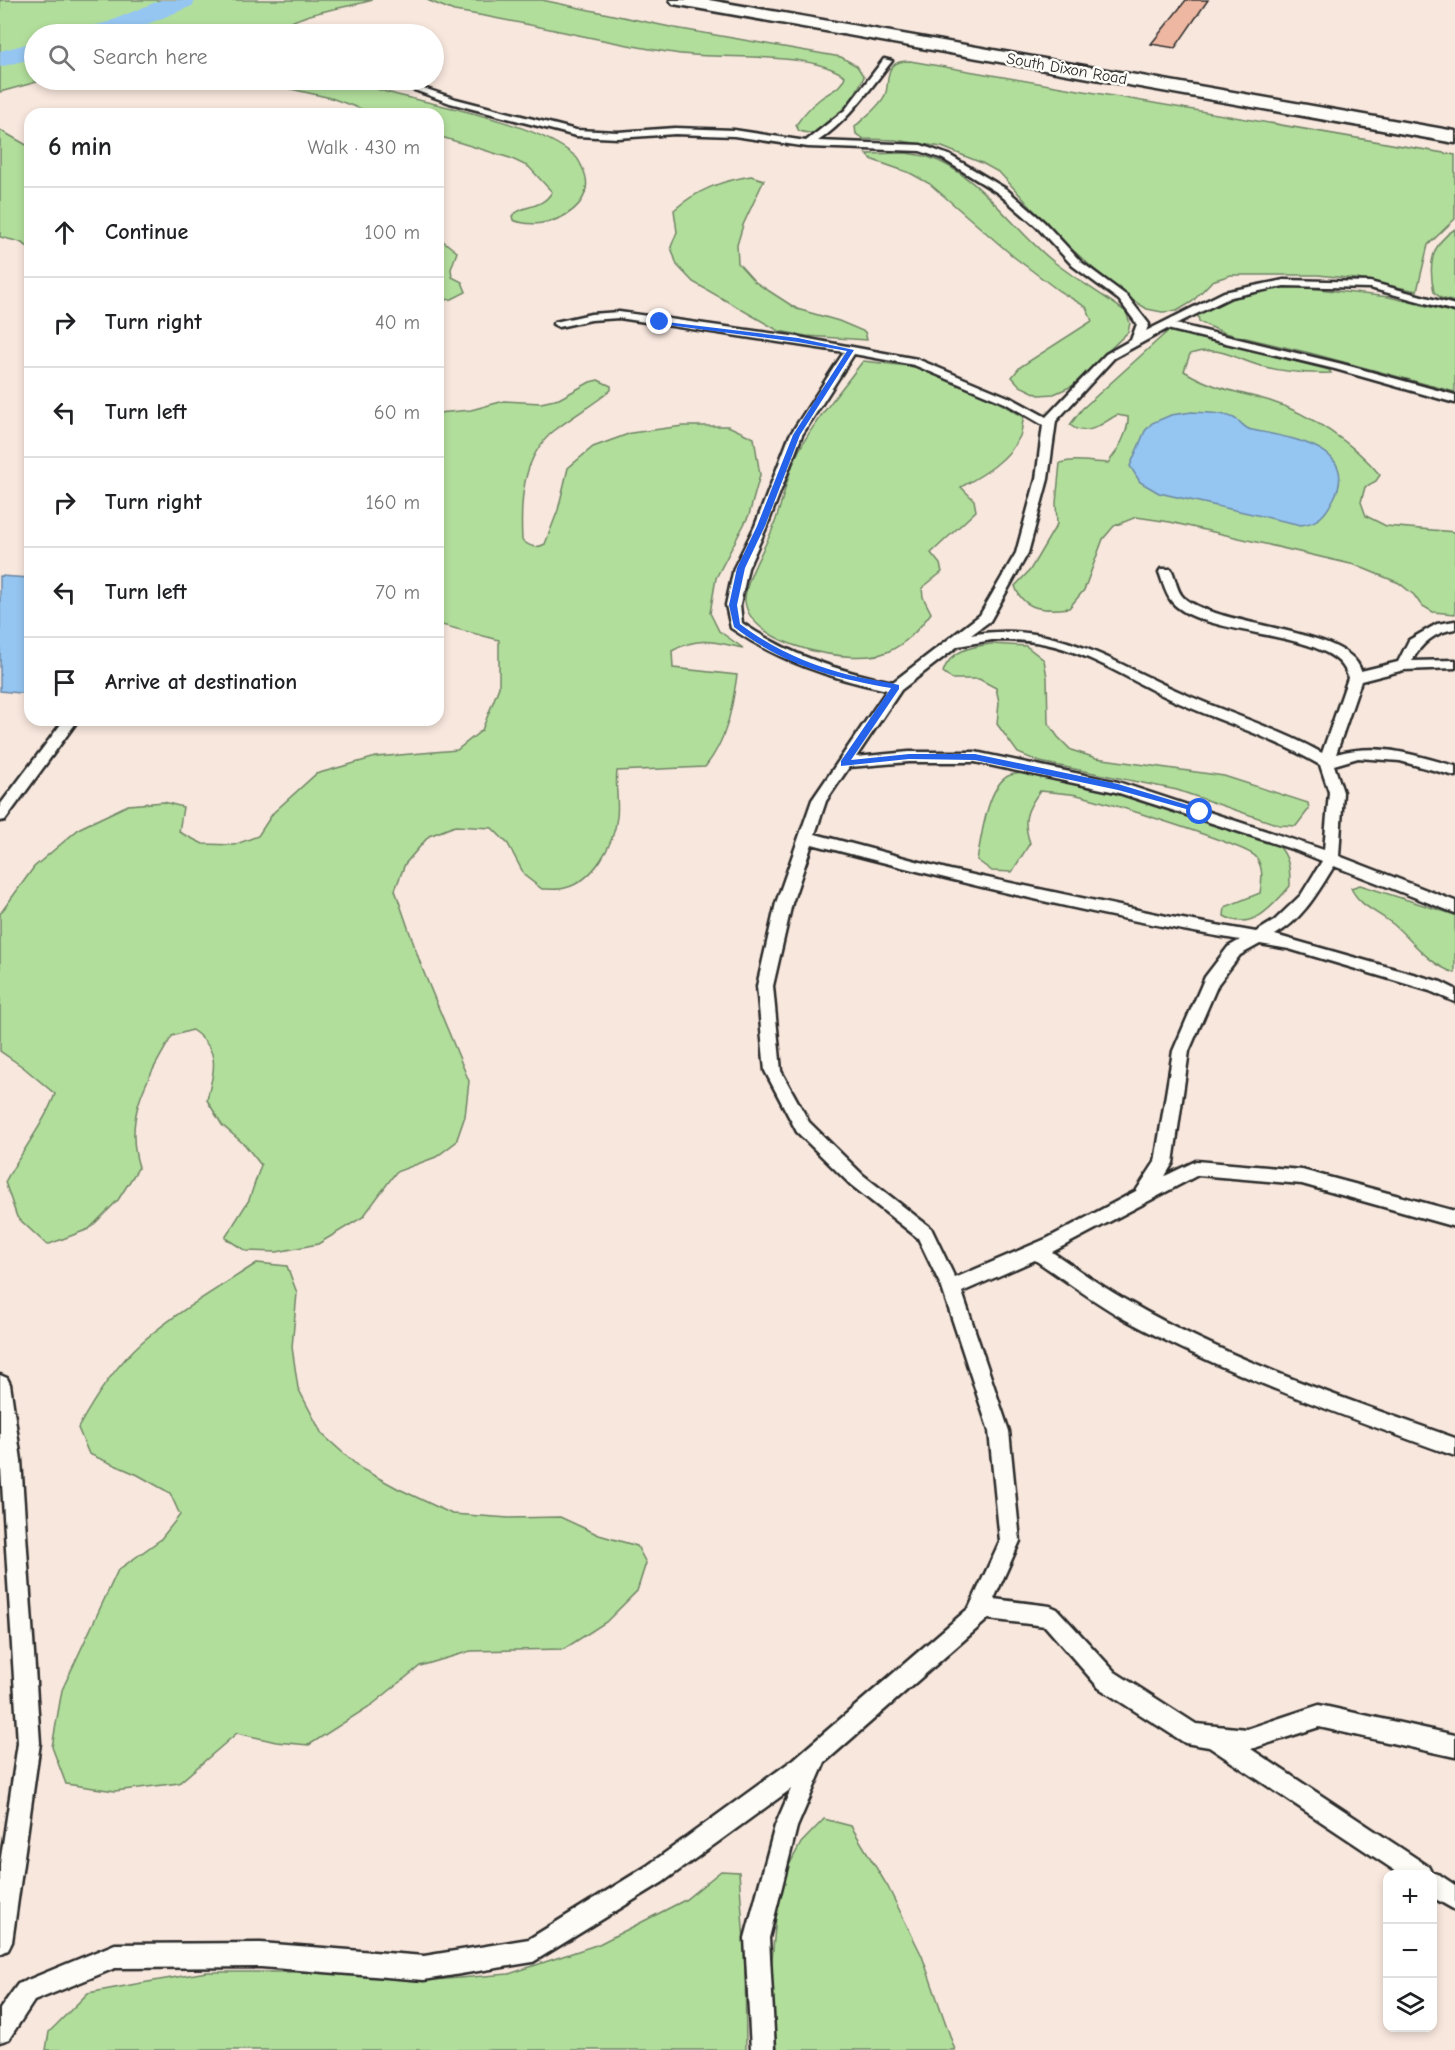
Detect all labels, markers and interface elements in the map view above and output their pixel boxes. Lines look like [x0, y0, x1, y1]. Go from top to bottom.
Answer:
search box [24, 24, 444, 90]
icon: search [45, 41, 78, 74]
text: Search here [93, 44, 208, 70]
street label: South Dixon Road [1005, 50, 1129, 88]
text: 6 min [48, 132, 112, 162]
text: Walk · 430 m [308, 136, 420, 159]
icon: ahead [48, 216, 81, 249]
text: Continue [105, 219, 188, 245]
text: 100 m [365, 221, 420, 244]
icon: right [48, 306, 81, 339]
route end [646, 308, 672, 334]
text: Turn right [105, 309, 202, 335]
text: 40 m [375, 311, 420, 334]
icon: left [48, 396, 81, 429]
text: Turn left [105, 399, 187, 425]
text: 60 m [374, 401, 420, 424]
icon: right [48, 486, 81, 519]
text: Turn right [105, 489, 202, 515]
text: 160 m [366, 491, 420, 514]
icon: left [48, 576, 81, 609]
text: Turn left [105, 579, 187, 605]
text: 70 m [375, 581, 420, 604]
icon: arrive [48, 666, 81, 699]
text: Arrive at destination [105, 669, 297, 695]
route start [1186, 798, 1212, 824]
map controls [1383, 1870, 1437, 2032]
button: + [1383, 1870, 1437, 1924]
button: − [1383, 1924, 1437, 1978]
button: layers [1383, 1978, 1437, 2032]

